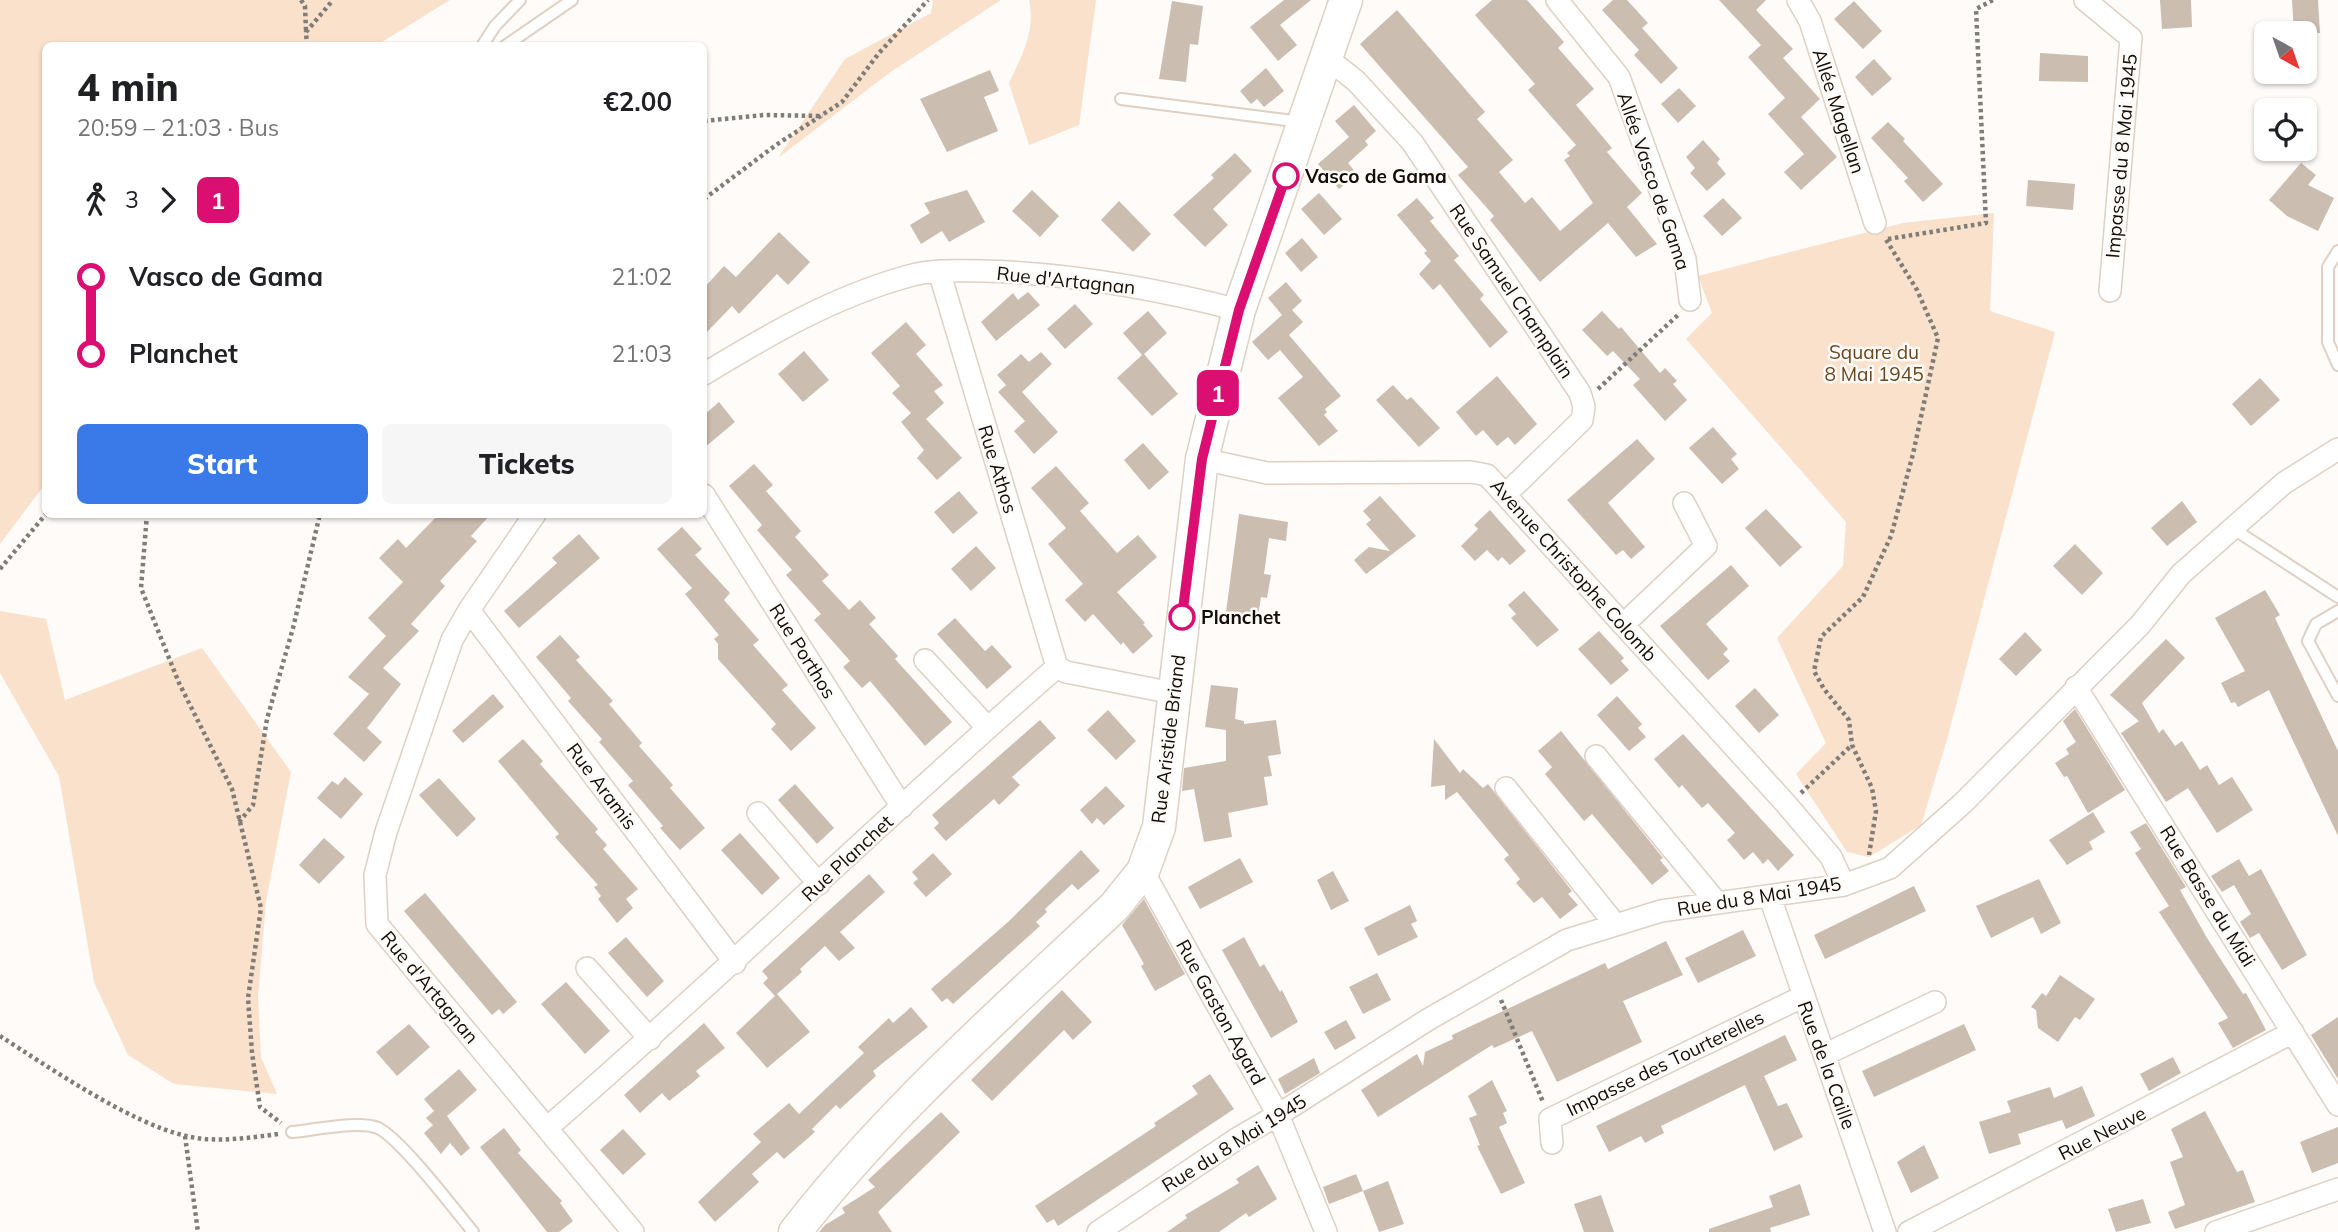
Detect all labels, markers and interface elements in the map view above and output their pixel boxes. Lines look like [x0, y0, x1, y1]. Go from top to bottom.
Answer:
north arrow [2254, 21, 2317, 84]
map controls [2254, 21, 2317, 161]
street label: Allée Magellan [1808, 46, 1870, 176]
street label: Impasse du 8 Mai 1945 [2100, 53, 2142, 259]
text: 4 min [77, 63, 179, 111]
text: €2.00 [603, 85, 672, 118]
street label: Allée Vasco de Gama [1612, 89, 1696, 273]
button: locate [2254, 98, 2317, 161]
text: 20:59 – 21:03 · Bus [77, 113, 279, 142]
marker: Vasco de Gama [1273, 163, 1299, 189]
place label: Vasco de Gama [1304, 164, 1447, 188]
icon: walk [77, 181, 115, 219]
icon: forward [149, 181, 187, 219]
text: 3 [125, 185, 139, 214]
text: 1 [211, 185, 225, 215]
street label: Rue Samuel Champlain [1445, 199, 1579, 383]
text: Vasco de Gama [129, 260, 323, 293]
street label: Rue d'Artagnan [995, 261, 1137, 299]
text: 21:02 [612, 262, 672, 291]
text: Planchet [129, 337, 238, 370]
text: 21:03 [612, 339, 672, 368]
park label: Square du 8 Mai 1945 [1824, 340, 1924, 386]
line badge: 1 [1195, 370, 1241, 416]
text: 1 [1211, 378, 1225, 408]
street label: Rue Athos [973, 422, 1023, 516]
button: Start [77, 424, 368, 504]
button: Tickets [382, 424, 672, 504]
street label: Avenue Christophe Colomb [1485, 474, 1663, 666]
street label: Rue Porthos [764, 599, 842, 703]
marker: Planchet [1169, 604, 1195, 630]
place label: Planchet [1201, 605, 1280, 629]
street label: Rue Aristide Briand [1146, 653, 1190, 825]
street label: Rue Aramis [562, 738, 642, 834]
street label: Rue Planchet [796, 809, 898, 906]
street label: Rue Basse du Midi [2155, 821, 2261, 971]
street label: Rue du 8 Mai 1945 [1675, 871, 1843, 921]
street label: Rue d'Artagnan [376, 926, 484, 1048]
street label: Rue Gaston Agard [1171, 935, 1271, 1089]
street label: Rue de la Caille [1793, 997, 1861, 1133]
street label: Impasse des Tourterelles [1562, 1005, 1768, 1121]
street label: Rue du 8 Mai 1945 [1157, 1089, 1311, 1197]
street label: Rue Neuve [2054, 1101, 2150, 1165]

